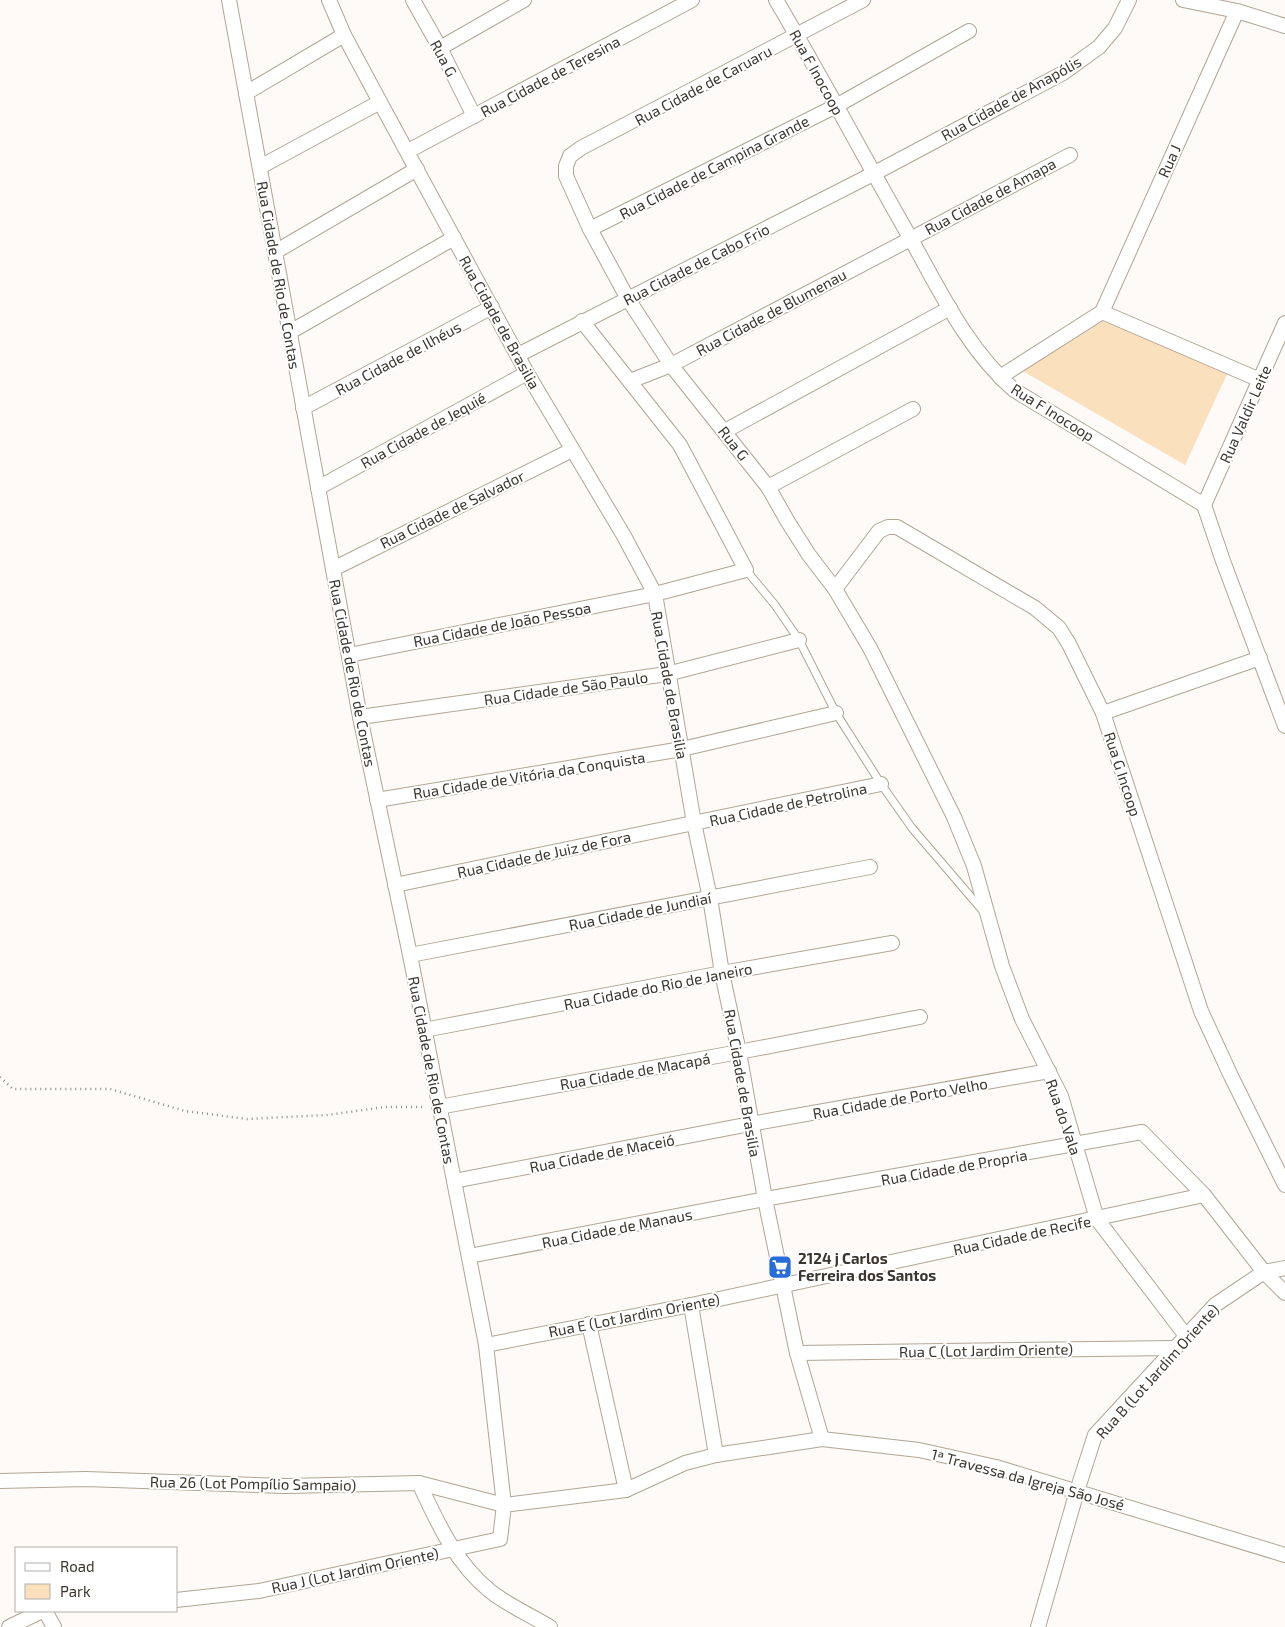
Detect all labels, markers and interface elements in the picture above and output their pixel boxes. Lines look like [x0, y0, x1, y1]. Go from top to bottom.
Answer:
street label: Rua F Inocoop [786, 26, 848, 118]
street label: Rua Cidade de Teresina [477, 32, 623, 120]
street label: Rua G [427, 37, 461, 79]
street label: Rua Cidade de Caruaru [631, 41, 775, 129]
street label: Rua Cidade de Anapólis [938, 52, 1084, 144]
street label: Rua Cidade de Campina Grande [616, 111, 812, 223]
street label: Rua J [1154, 142, 1184, 180]
street label: Rua Cidade de Amapa [921, 154, 1059, 238]
street label: Rua Cidade de Rio de Contas [254, 180, 304, 370]
street label: Rua Cidade de Cabo Frio [620, 219, 772, 309]
street label: Rua Cidade de Brasilia [456, 252, 544, 392]
street label: Rua Cidade de Blumenau [693, 265, 849, 359]
street label: Rua Cidade de Ilhéus [332, 317, 464, 399]
street label: Rua Valdir Leite [1215, 362, 1275, 466]
street label: Rua F Inocoop [1008, 379, 1098, 445]
street label: Rua Cidade de Jequié [357, 388, 489, 472]
street label: Rua G [715, 422, 753, 464]
street label: Rua Cidade de Salvador [377, 466, 527, 552]
street label: Rua Cidade de Rio de Contas [326, 578, 380, 768]
street label: Rua Cidade de João Pessoa [412, 598, 592, 650]
street label: Rua Cidade de Brasilia [648, 610, 692, 760]
street label: Rua Cidade de São Paulo [483, 668, 649, 708]
street label: Rua G Incoop [1101, 729, 1145, 819]
street label: Rua Cidade de Vitória da Conquista [412, 748, 646, 802]
street label: Rua Cidade de Petrolina [708, 779, 868, 829]
street label: Rua Cidade de Juiz de Fora [455, 827, 633, 881]
street label: Rua Cidade de Jundiaí [567, 888, 714, 934]
street label: Rua Cidade do Rio de Janeiro [562, 959, 754, 1013]
street label: Rua Cidade de Rio de Contas [405, 975, 459, 1165]
street label: Rua Cidade de Brasilia [721, 1008, 765, 1158]
street label: Rua Cidade de Macapá [558, 1049, 712, 1093]
street label: Rua Cidade de Porto Velho [811, 1074, 989, 1122]
street label: Rua do Vala [1043, 1077, 1085, 1157]
street label: Rua Cidade de Maceió [528, 1130, 676, 1176]
street label: Rua Cidade de Propria [879, 1145, 1029, 1189]
street label: Rua Cidade de Manaus [540, 1205, 694, 1251]
street label: Rua Cidade de Recife [951, 1212, 1093, 1258]
place label: 2124 j Carlos Ferreira dos Santos [798, 1249, 936, 1284]
supermarket icon: 2124 j Carlos Ferreira dos Santos [767, 1254, 793, 1280]
street label: Rua E (Lot Jardim Oriente) [547, 1290, 721, 1340]
street label: Rua B (Lot Jardim Oriente) [1092, 1300, 1222, 1442]
street label: Rua C (Lot Jardim Oriente) [899, 1339, 1073, 1361]
street label: 1ª Travessa da Igreja São José [929, 1445, 1126, 1514]
street label: Rua 26 (Lot Pompílio Sampaio) [150, 1472, 356, 1494]
street label: Rua J (Lot Jardim Oriente) [270, 1543, 440, 1597]
legend [15, 1547, 178, 1612]
text: Road [60, 1557, 95, 1575]
text: Park [60, 1582, 91, 1600]

